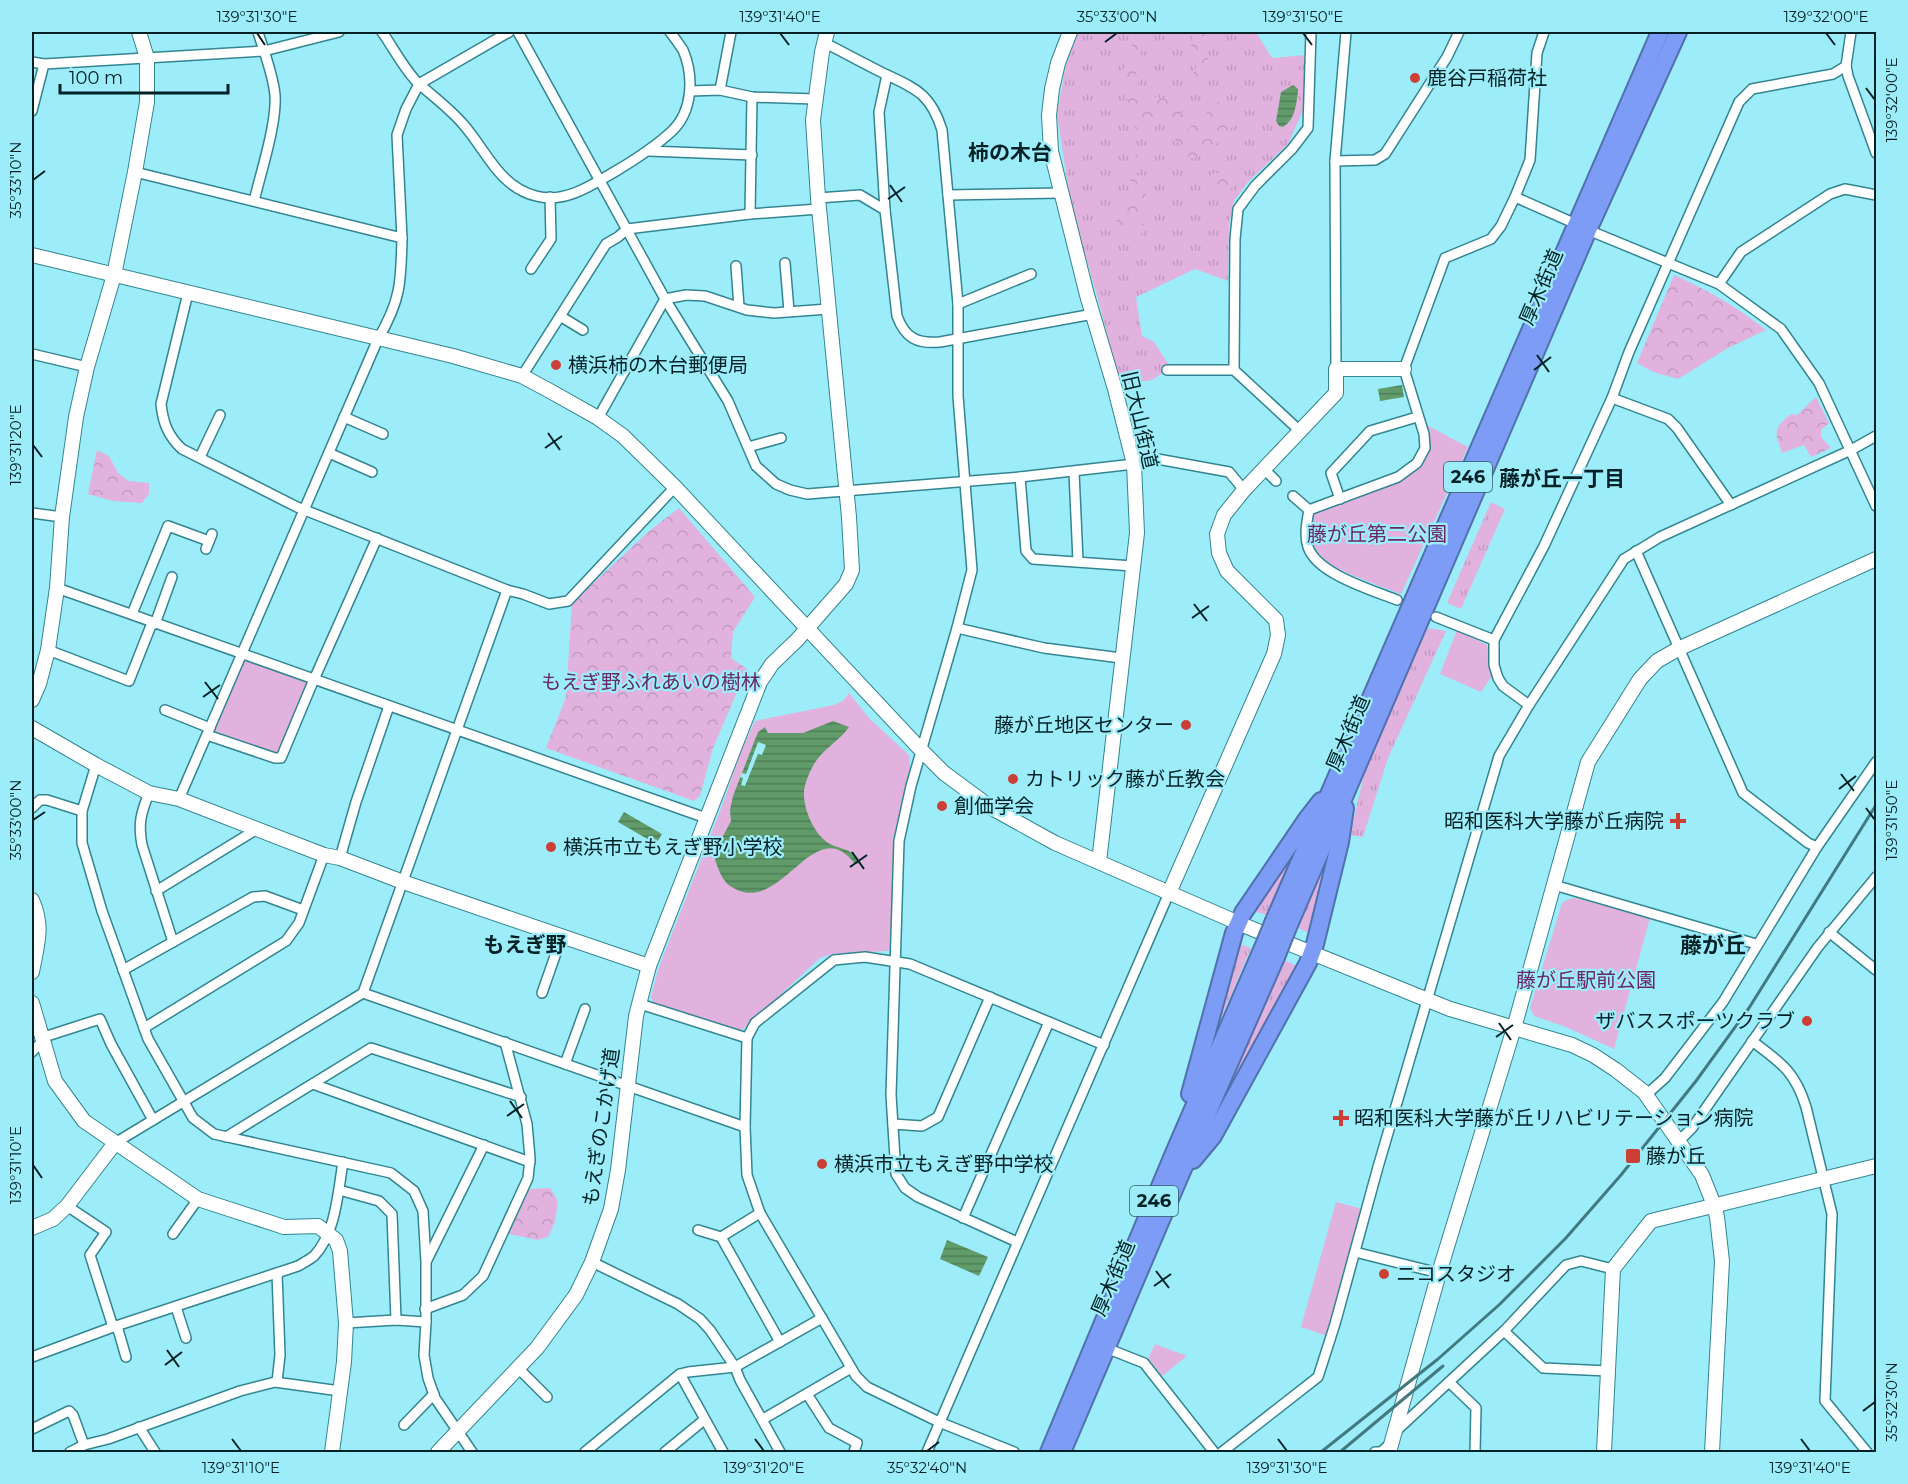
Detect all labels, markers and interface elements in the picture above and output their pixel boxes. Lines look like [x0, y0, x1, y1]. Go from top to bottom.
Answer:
text: 139°31'30"E [217, 7, 297, 26]
text: 139°31'40"E [739, 7, 821, 26]
text: 35°33'00"N [1077, 7, 1157, 26]
text: 139°31'50"E [1263, 7, 1343, 26]
text: 139°32'00"E [1783, 7, 1869, 26]
scale bar [60, 57, 228, 95]
text: 139°32'00"E [1882, 57, 1901, 143]
place label: 鹿谷戸稲荷社 [1427, 66, 1547, 90]
text: 100 m [69, 67, 123, 89]
marker: 鹿谷戸稲荷社 [1408, 71, 1422, 85]
district label: 柿の木台 [968, 140, 1052, 165]
text: 35°33'10"N [6, 142, 25, 218]
street label: 厚木街道 [1514, 245, 1568, 329]
place label: 横浜柿の木台郵便局 [568, 353, 748, 377]
marker: 横浜柿の木台郵便局 [549, 358, 563, 372]
street label: 旧大山街道 [1117, 369, 1163, 471]
text: 139°31'20"E [6, 404, 25, 486]
road number: 246 [1444, 462, 1492, 492]
district label: 藤が丘一丁目 [1499, 466, 1625, 491]
park label: 藤が丘第二公園 [1307, 522, 1447, 546]
park label: もえぎ野ふれあいの樹林 [541, 670, 761, 694]
street label: 厚木街道 [1321, 691, 1375, 775]
place label: 藤が丘地区センター [994, 713, 1174, 737]
marker: 藤が丘地区センター [1179, 718, 1193, 732]
place label: カトリック藤が丘教会 [1025, 767, 1225, 791]
marker: カトリック藤が丘教会 [1006, 772, 1020, 786]
text: 35°33'00"N [6, 780, 25, 860]
text: 139°31'50"E [1882, 780, 1901, 860]
place label: 創価学会 [954, 794, 1034, 818]
marker: 創価学会 [935, 799, 949, 813]
place label: 昭和医科大学藤が丘病院 [1444, 809, 1664, 833]
marker: 昭和医科大学藤が丘病院 [1669, 812, 1687, 830]
place label: 横浜市立もえぎ野小学校 [563, 835, 782, 859]
marker: 横浜市立もえぎ野小学校 [544, 840, 558, 854]
district label: もえぎ野 [483, 932, 567, 957]
district label: 藤が丘 [1680, 932, 1746, 959]
park label: 藤が丘駅前公園 [1516, 968, 1656, 992]
place label: ザバススポーツクラブ [1595, 1009, 1795, 1033]
marker: ザバススポーツクラブ [1800, 1014, 1814, 1028]
street label: もえぎのこかげ道 [578, 1046, 624, 1208]
place label: 昭和医科大学藤が丘リハビリテーション病院 [1354, 1106, 1754, 1130]
marker: 昭和医科大学藤が丘リハビリテーション病院 [1332, 1109, 1350, 1127]
text: 139°31'10"E [6, 1126, 25, 1204]
place label: 藤が丘 [1646, 1144, 1706, 1168]
marker: 藤が丘 [1624, 1147, 1642, 1165]
place label: 横浜市立もえぎ野中学校 [834, 1152, 1053, 1176]
marker: 横浜市立もえぎ野中学校 [815, 1157, 829, 1171]
road number: 246 [1130, 1186, 1178, 1216]
street label: 厚木街道 [1086, 1236, 1140, 1320]
place label: ニコスタジオ [1396, 1262, 1516, 1286]
marker: ニコスタジオ [1377, 1267, 1391, 1281]
text: 35°32'30"N [1882, 1362, 1901, 1442]
text: 139°31'10"E [202, 1458, 280, 1477]
text: 139°31'20"E [723, 1458, 805, 1477]
text: 35°32'40"N [887, 1458, 967, 1477]
text: 139°31'30"E [1247, 1458, 1327, 1477]
text: 139°31'40"E [1769, 1458, 1851, 1477]

